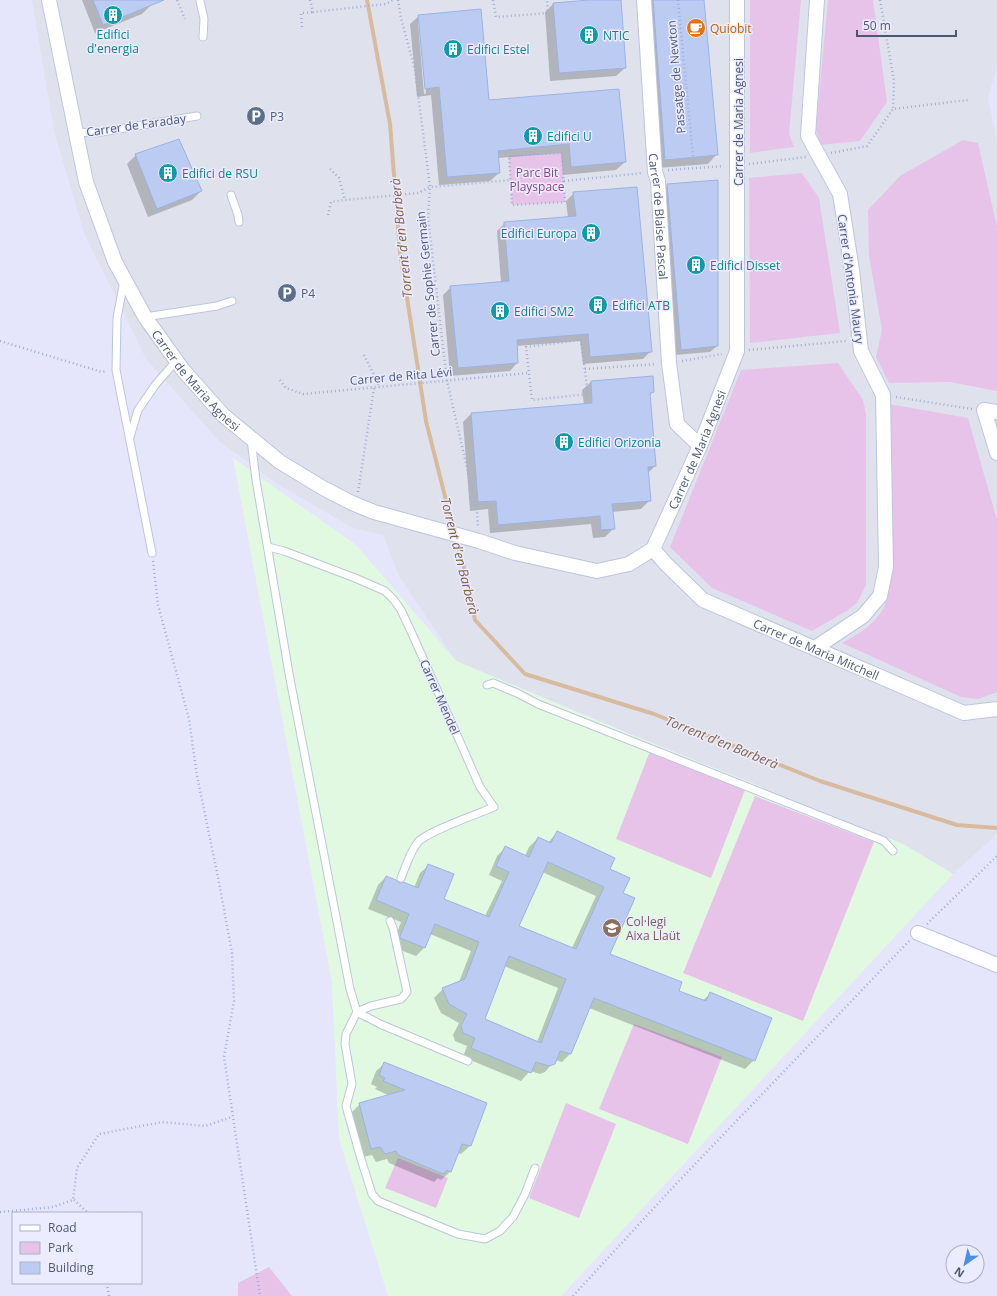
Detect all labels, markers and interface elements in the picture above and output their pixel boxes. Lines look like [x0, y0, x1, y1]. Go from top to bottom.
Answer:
building icon: Edifici d'energia [102, 4, 124, 26]
scale bar [857, 12, 956, 38]
cafe icon: Quiobit [685, 17, 707, 39]
text: 50 m [863, 17, 891, 34]
street label: Passatge de Newton [663, 20, 689, 134]
place label: Quiobit [710, 20, 752, 37]
building icon: NTIC [578, 24, 600, 46]
place label: Edifici d'energia [87, 26, 139, 57]
place label: NTIC [603, 27, 630, 44]
building icon: Edifici Estel [442, 38, 464, 60]
place label: Edifici Estel [467, 41, 529, 58]
street label: Carrer de Maria Agnesi [730, 58, 747, 186]
parking icon: P3 [245, 105, 267, 127]
place label: P3 [270, 108, 284, 125]
street label: Carrer de Faraday [85, 109, 188, 140]
building icon: Edifici U [522, 125, 544, 147]
place label: Edifici U [547, 128, 592, 145]
street label: Carrer de Blaise Pascal [645, 153, 672, 280]
building icon: Edifici de RSU [157, 162, 179, 184]
park label: Parc Bit Playspace [509, 164, 565, 195]
place label: Edifici de RSU [182, 165, 258, 182]
water label: Torrent d'en Barberà [386, 177, 416, 299]
street label: Carrer de Sophie Germain [412, 211, 444, 357]
street label: Carrer d'Antonia Maury [833, 213, 869, 346]
building icon: Edifici Europa [580, 222, 602, 244]
place label: Edifici Europa [501, 225, 577, 242]
building icon: Edifici Disset [685, 254, 707, 276]
place label: Edifici Disset [710, 257, 780, 274]
parking icon: P4 [276, 282, 298, 304]
place label: P4 [301, 285, 315, 302]
building icon: Edifici ATB [587, 294, 609, 316]
place label: Edifici ATB [612, 297, 670, 314]
building icon: Edifici SM2 [489, 300, 511, 322]
place label: Edifici SM2 [514, 303, 574, 320]
street label: Carrer de Maria Agnesi [148, 326, 244, 434]
street label: Carrer de Rita Lévi [349, 363, 453, 389]
street label: Carrer de Maria Agnesi [664, 387, 730, 512]
building icon: Edifici Orizonia [553, 431, 575, 453]
place label: Edifici Orizonia [578, 434, 661, 451]
water label: Torrent d'en Barberà [437, 496, 483, 617]
street label: Carrer de Maria Mitchell [751, 614, 882, 684]
street label: Carrer Mendel [416, 657, 464, 737]
water label: Torrent d'en Barberà [663, 711, 782, 773]
place label: Col·legi Aixa Llaüt [626, 913, 680, 944]
school or university icon: Col·legi Aixa Llaüt [601, 917, 623, 939]
legend [12, 1212, 142, 1284]
text: Road [48, 1219, 77, 1236]
text: Park [48, 1239, 74, 1256]
north arrow [945, 1244, 985, 1284]
text: Building [48, 1259, 94, 1276]
text: N [951, 1264, 967, 1281]

